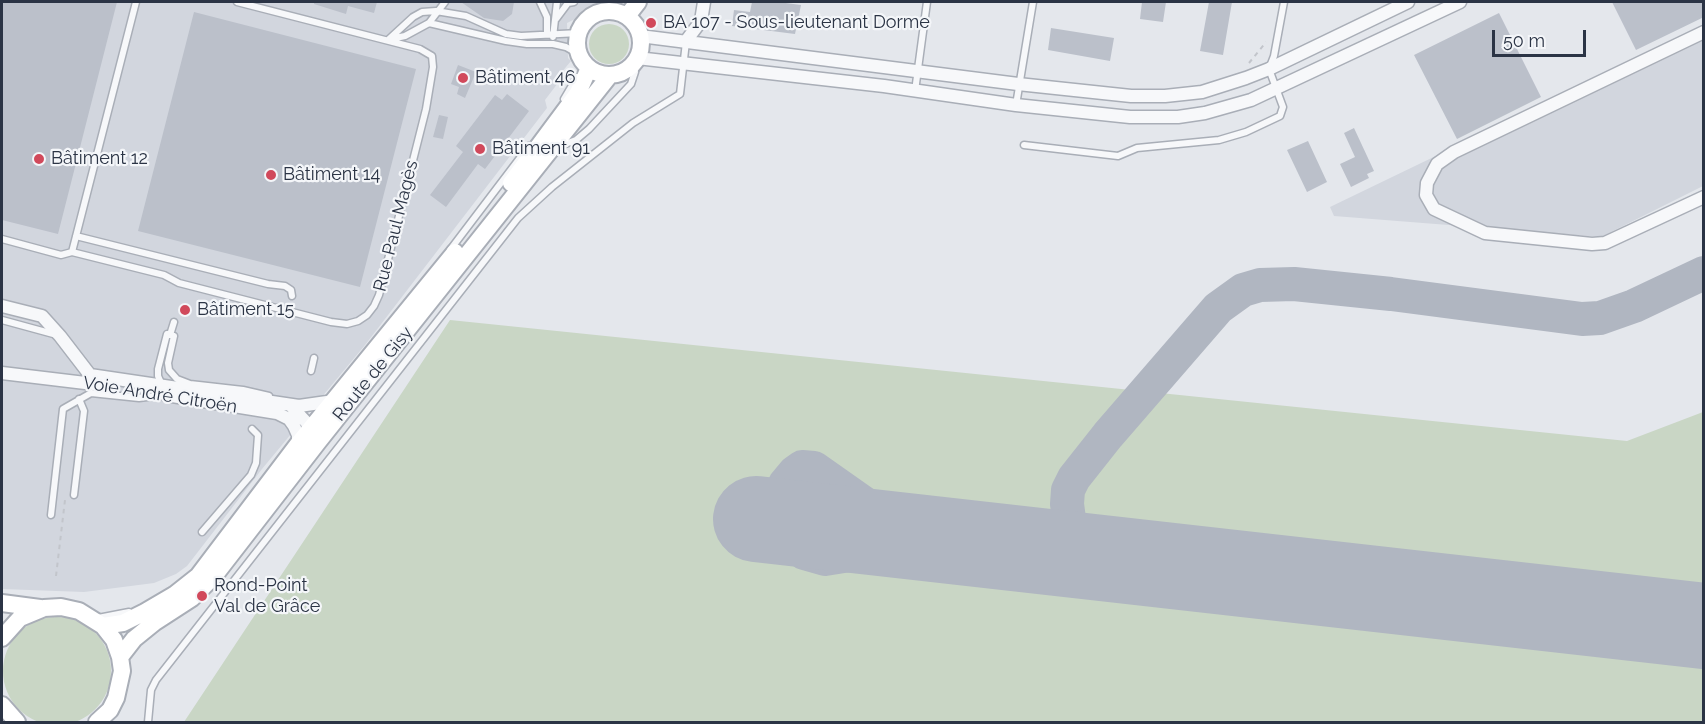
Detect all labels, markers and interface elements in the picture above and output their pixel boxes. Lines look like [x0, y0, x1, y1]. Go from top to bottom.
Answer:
place label: BA 107 - Sous-lieutenant Dorme [663, 12, 930, 34]
marker: BA 107 - Sous-lieutenant Dorme [644, 16, 658, 30]
scale bar [1495, 18, 1590, 56]
text: 50 m [1503, 30, 1545, 51]
place label: Bâtiment 46 [475, 67, 575, 89]
marker: Bâtiment 46 [456, 71, 470, 85]
place label: Bâtiment 91 [492, 138, 590, 160]
marker: Bâtiment 91 [473, 142, 487, 156]
place label: Bâtiment 12 [51, 148, 148, 170]
marker: Bâtiment 12 [32, 152, 46, 166]
street label: Rue Paul Magès [369, 158, 423, 294]
place label: Bâtiment 14 [283, 164, 380, 186]
marker: Bâtiment 14 [264, 168, 278, 182]
place label: Bâtiment 15 [197, 299, 294, 321]
marker: Bâtiment 15 [178, 303, 192, 317]
street label: Route de Gisy [328, 322, 418, 426]
street label: Voie André Citroën [81, 372, 239, 418]
place label: Rond-Point Val de Grâce [214, 575, 320, 618]
marker: Rond-Point Val de Grâce [195, 589, 209, 603]

